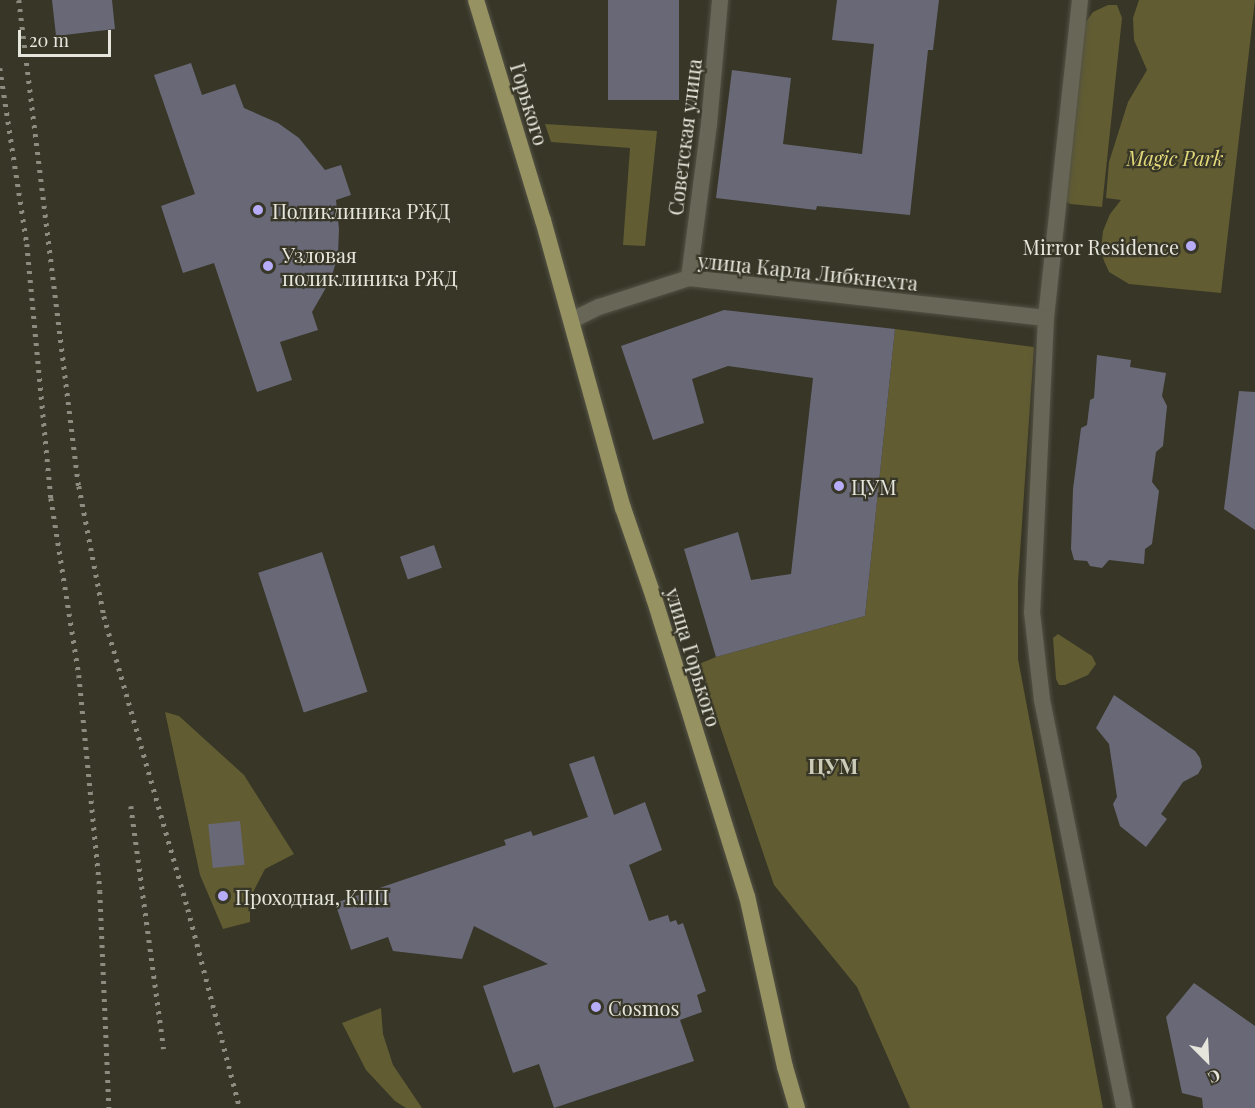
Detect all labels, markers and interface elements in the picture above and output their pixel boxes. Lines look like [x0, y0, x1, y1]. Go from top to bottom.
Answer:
scale bar [21, 18, 114, 56]
text: 20 m [29, 28, 69, 52]
street label: Советская улица [662, 57, 706, 217]
street label: Горького [506, 60, 554, 148]
park label: Magic Park [1127, 145, 1223, 169]
place label: Поликлиника РЖД [272, 198, 450, 222]
marker: Поликлиника РЖД [249, 201, 267, 219]
place label: Mirror Residence [1022, 234, 1179, 258]
marker: Mirror Residence [1184, 239, 1198, 253]
place label: Узловая поликлиника РЖД [282, 243, 458, 290]
street label: улица Карла Либкнехта [697, 248, 919, 294]
marker: Узловая поликлиника РЖД [259, 257, 277, 275]
place label: ЦУМ [851, 474, 897, 498]
marker: ЦУМ [832, 479, 846, 493]
street label: улица Горького [661, 585, 727, 729]
district label: ЦУМ [808, 752, 858, 778]
place label: Проходная, КПП [235, 884, 389, 908]
marker: Проходная, КПП [216, 889, 230, 903]
place label: Cosmos [608, 995, 679, 1019]
marker: Cosmos [589, 1000, 603, 1014]
north arrow [1177, 1030, 1237, 1090]
text: С [1205, 1065, 1224, 1089]

